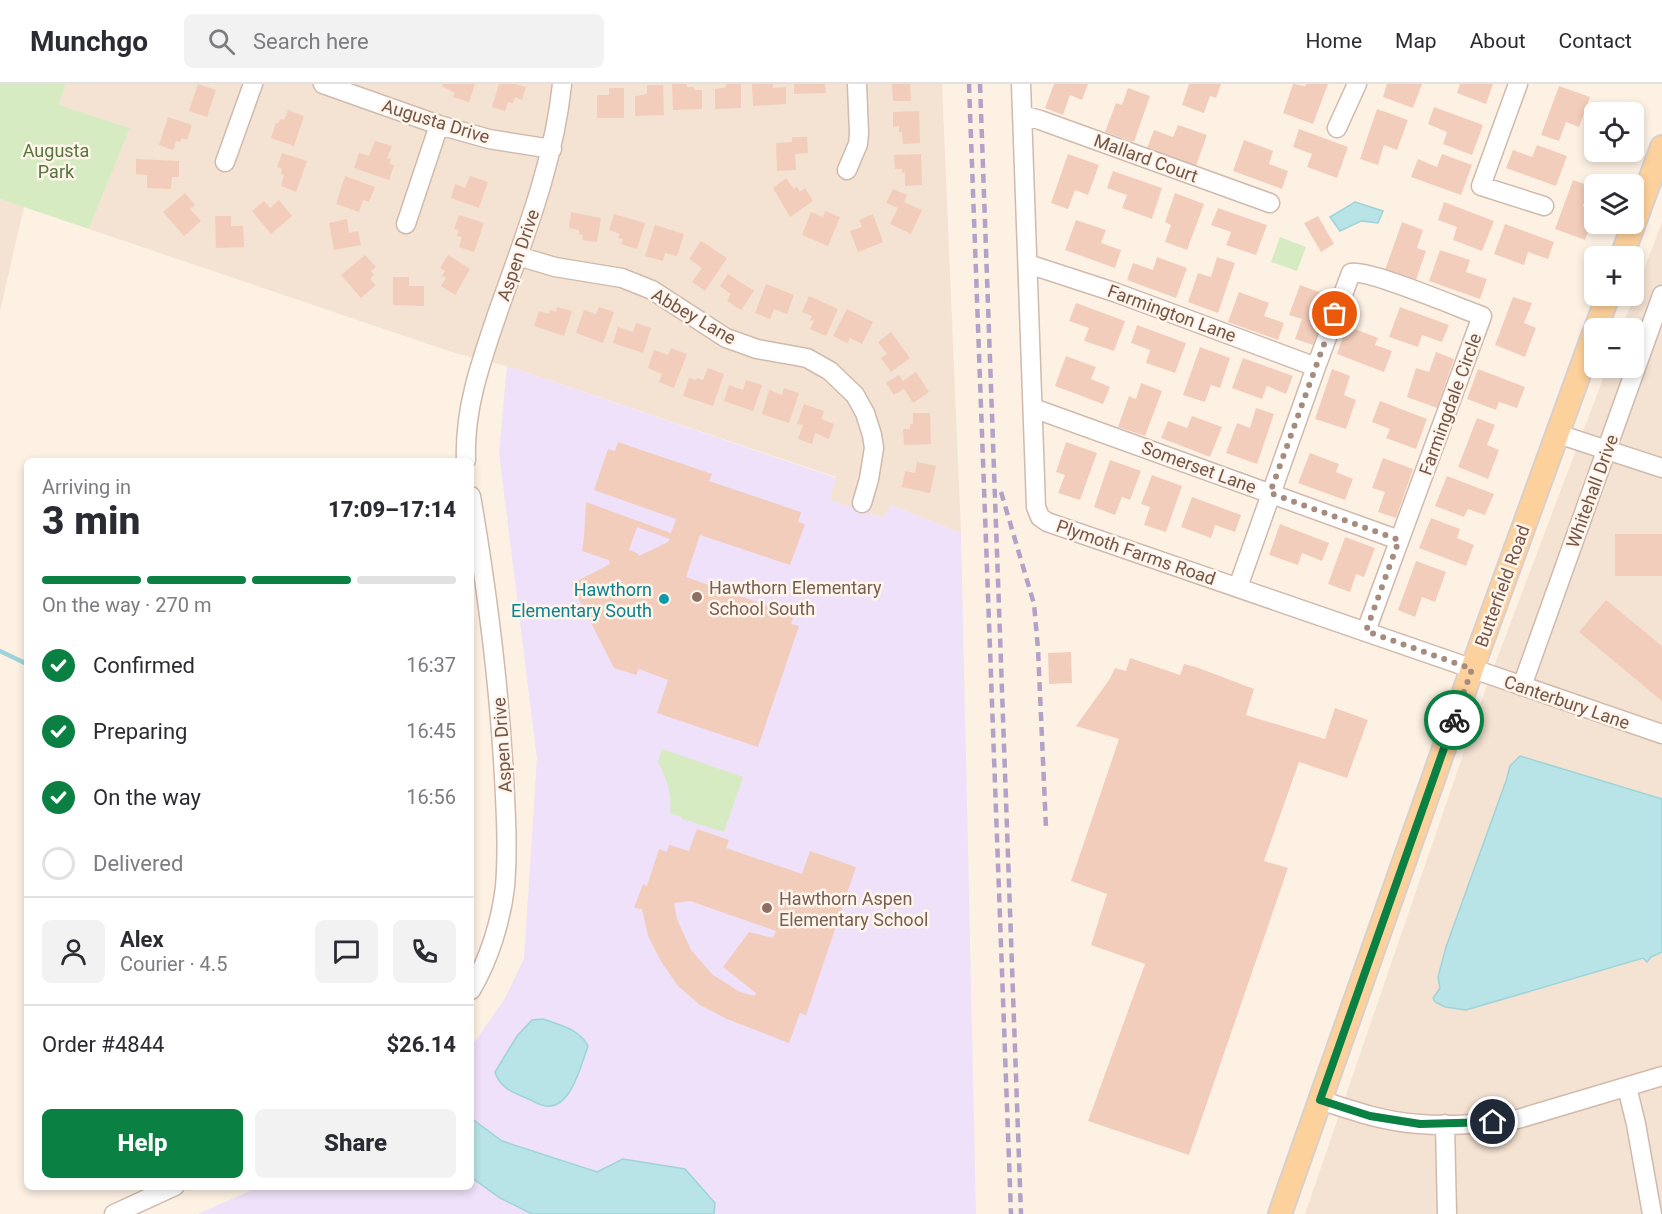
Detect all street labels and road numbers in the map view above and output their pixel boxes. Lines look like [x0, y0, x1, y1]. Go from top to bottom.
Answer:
street label: Augusta Drive [380, 95, 492, 147]
street label: Mallard Court [1091, 130, 1201, 187]
street label: Aspen Drive [493, 206, 543, 304]
street label: Farmington Lane [1105, 280, 1239, 346]
street label: Abbey Lane [648, 284, 740, 348]
street label: Farmingdale Circle [1415, 330, 1485, 478]
street label: Whitehall Drive [1562, 431, 1622, 551]
street label: Somerset Lane [1139, 437, 1259, 497]
street label: Plymoth Farms Road [1054, 515, 1218, 589]
street label: Butterfield Road [1470, 522, 1534, 650]
street label: Canterbury Lane [1502, 671, 1632, 733]
street label: Aspen Drive [488, 697, 516, 793]

